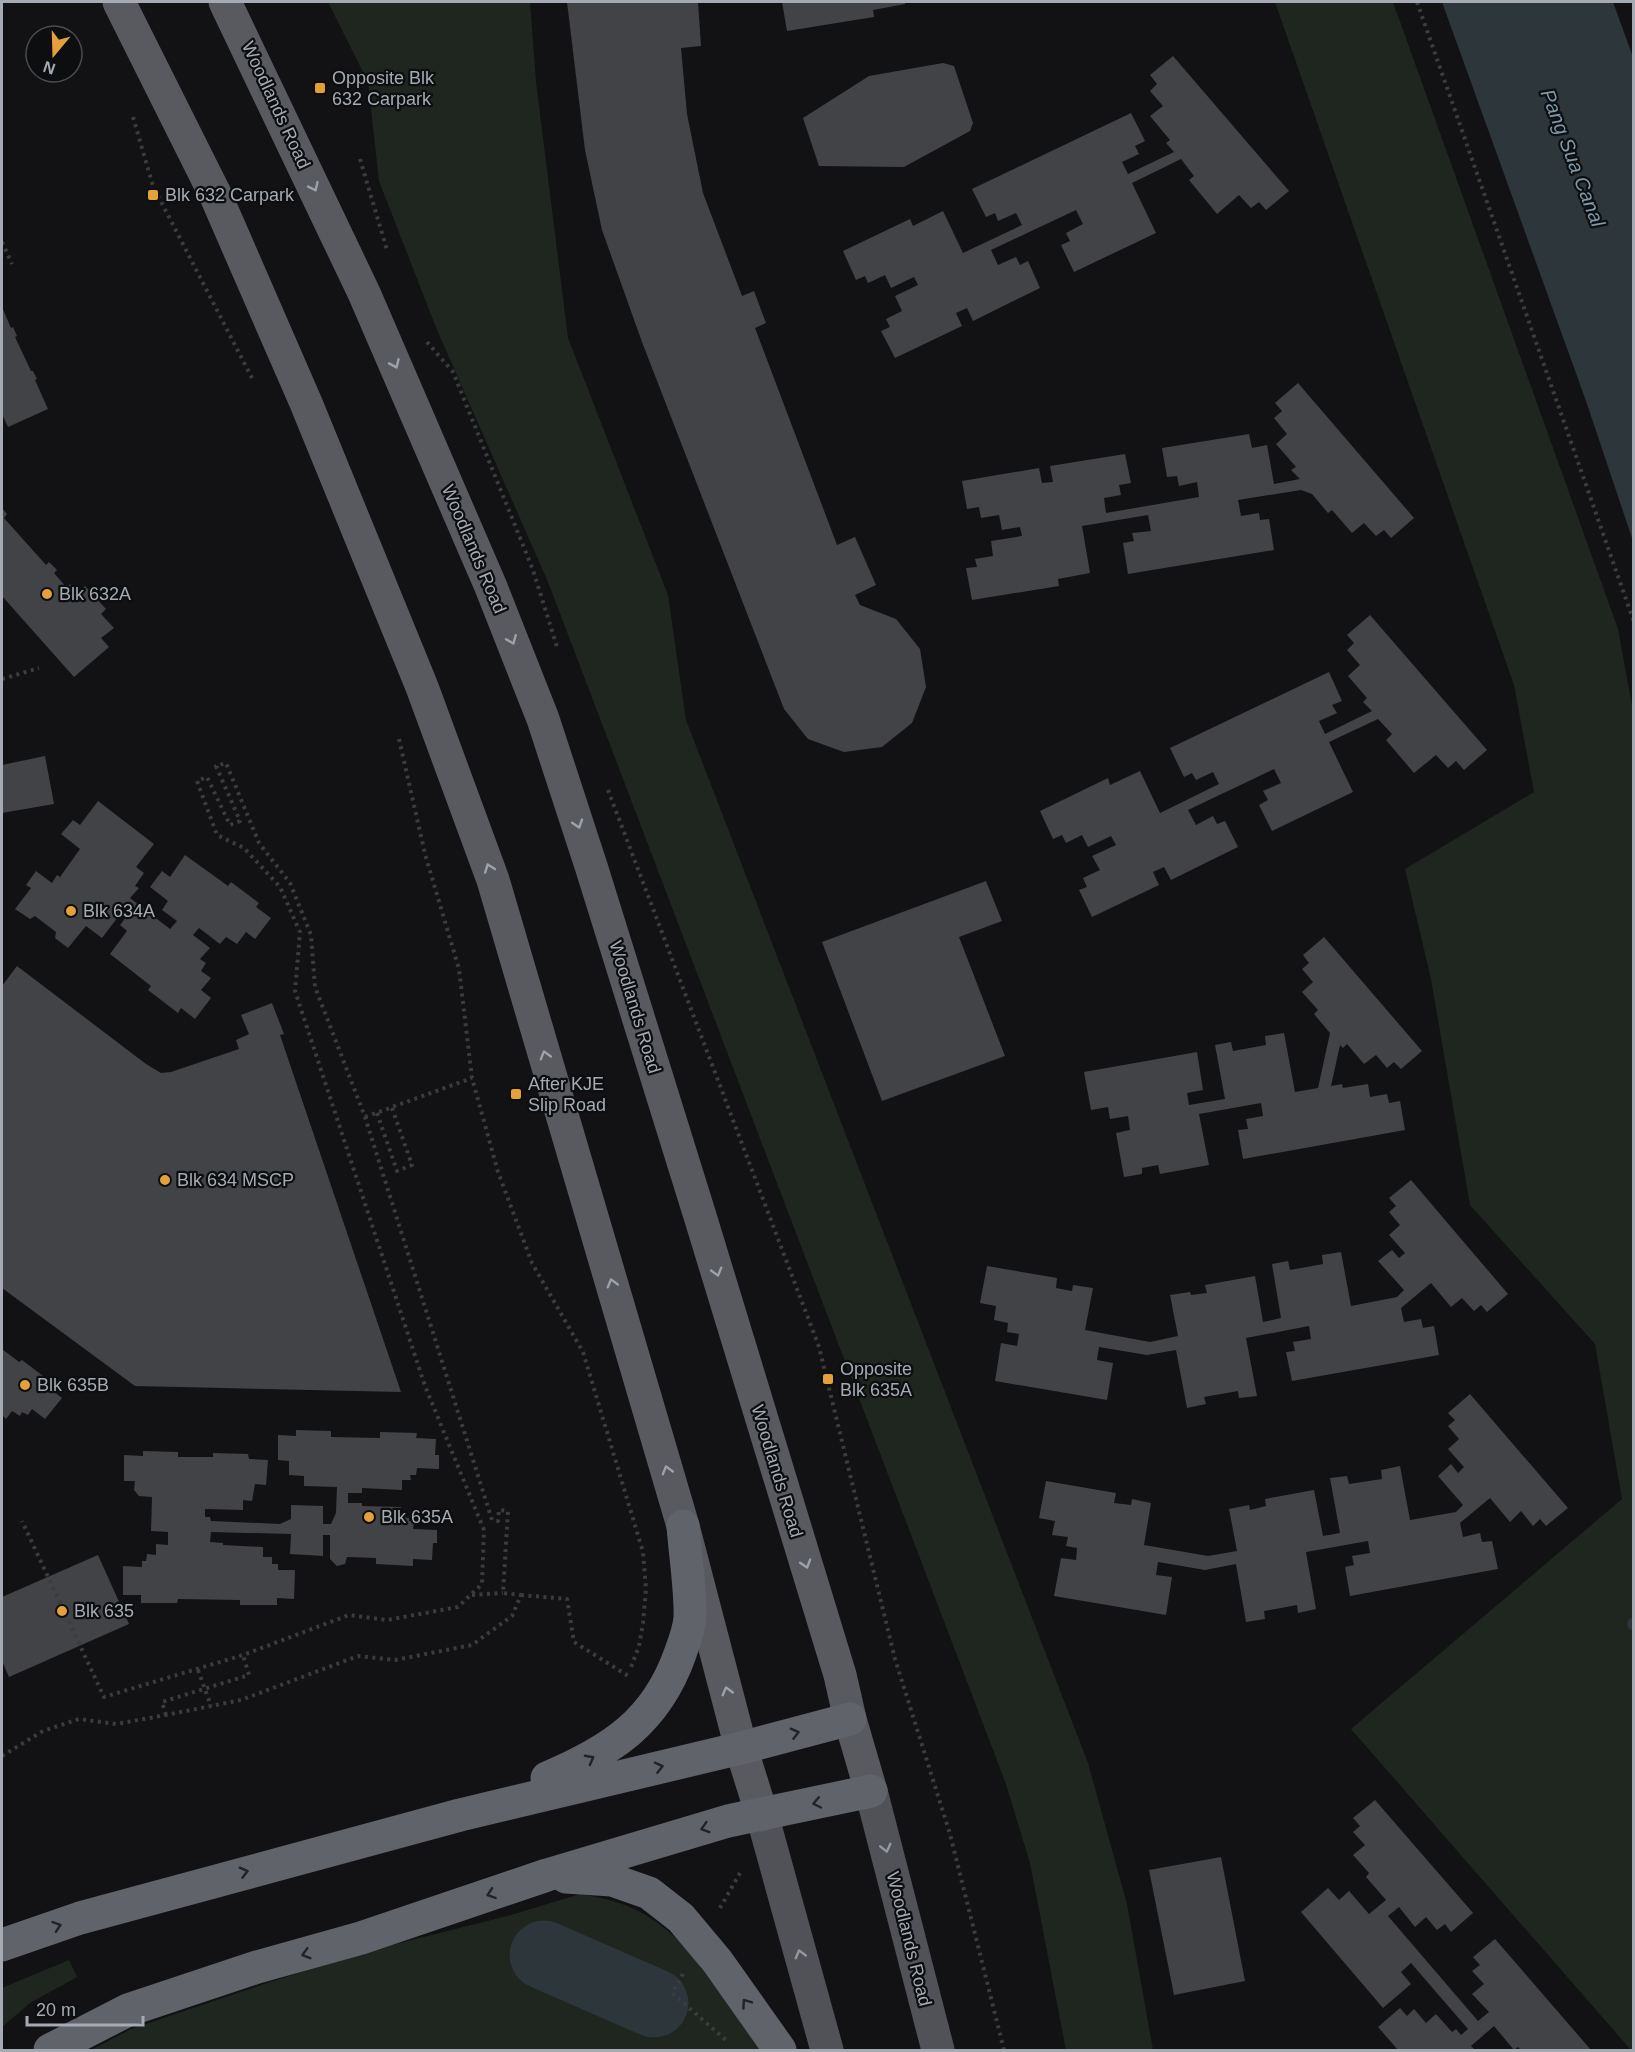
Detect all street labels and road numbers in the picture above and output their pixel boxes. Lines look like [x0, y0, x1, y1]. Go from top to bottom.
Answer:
street label: Woodlands Road [238, 38, 314, 172]
street label: Woodlands Road [438, 482, 510, 616]
street label: Woodlands Road [605, 938, 665, 1076]
street label: Woodlands Road [747, 1402, 807, 1540]
street label: Woodlands Road [883, 1870, 935, 2008]

